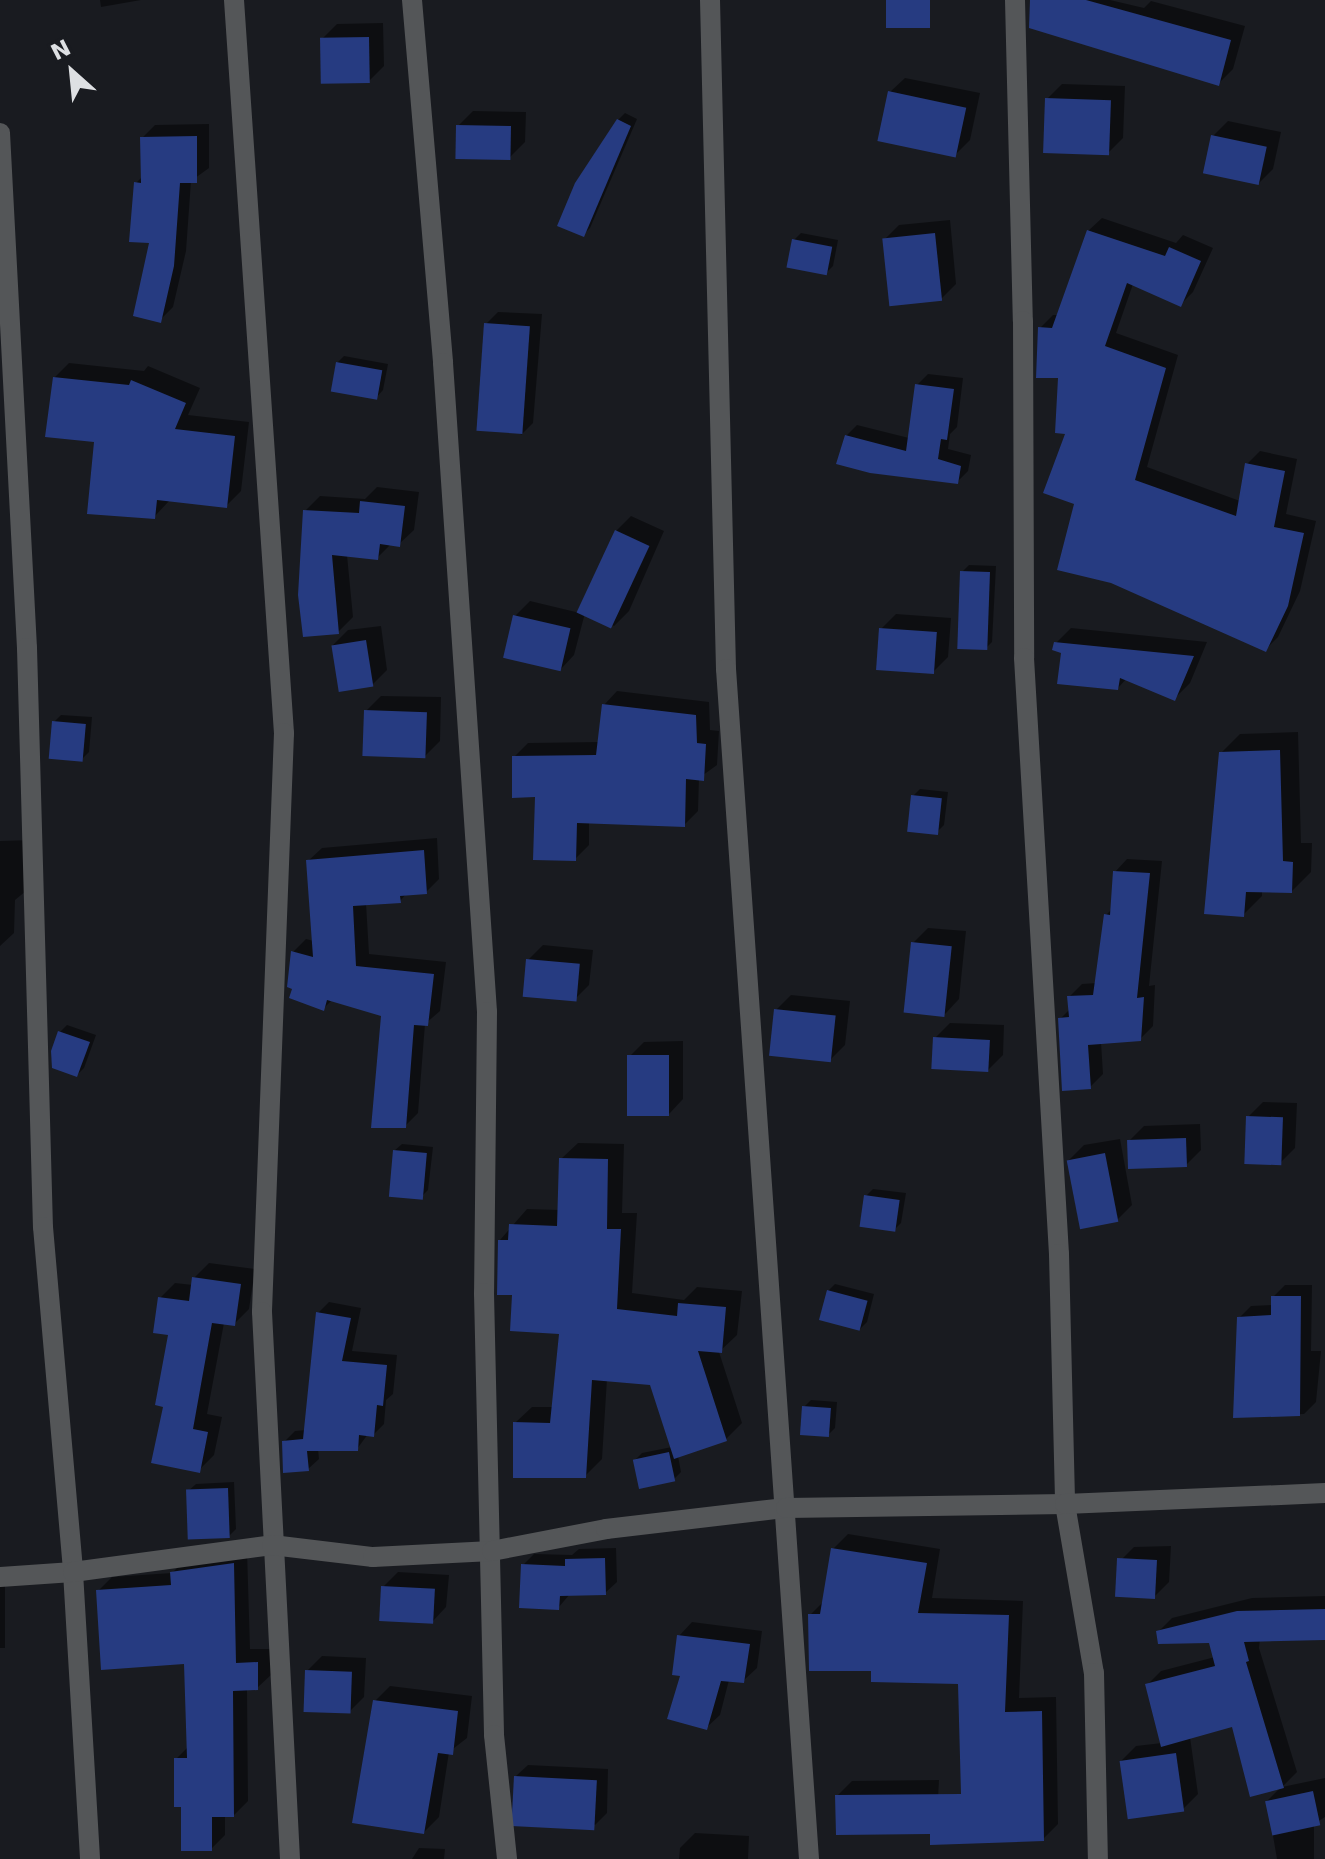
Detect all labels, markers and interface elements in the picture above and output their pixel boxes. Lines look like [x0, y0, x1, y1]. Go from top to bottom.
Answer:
north arrow [32, 32, 112, 112]
text: N [47, 35, 75, 65]

